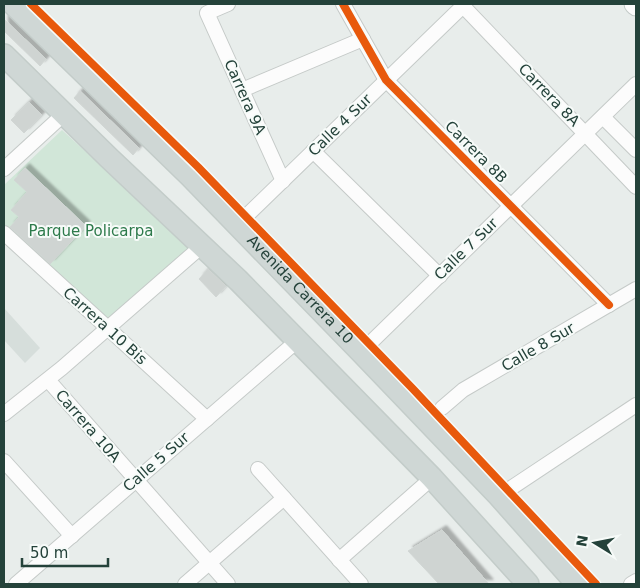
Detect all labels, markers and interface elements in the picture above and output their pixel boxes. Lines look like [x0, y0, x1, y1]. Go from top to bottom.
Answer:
street label: Carrera 9A [220, 57, 270, 138]
street label: Carrera 8A [515, 60, 584, 131]
street label: Calle 4 Sur [304, 90, 376, 160]
street label: Carrera 8B [441, 117, 511, 187]
street label: Calle 7 Sur [430, 214, 502, 284]
park label: Parque Policarpa [29, 222, 153, 240]
street label: Avenida Carrera 10 [243, 231, 357, 348]
street label: Carrera 10 Bis [59, 284, 151, 369]
street label: Calle 8 Sur [498, 318, 579, 375]
street label: Carrera 10A [52, 386, 125, 466]
street label: Calle 5 Sur [119, 428, 193, 496]
north arrow [570, 518, 620, 568]
text: N [573, 534, 591, 548]
scale bar [22, 536, 109, 568]
text: 50 m [30, 544, 68, 562]

